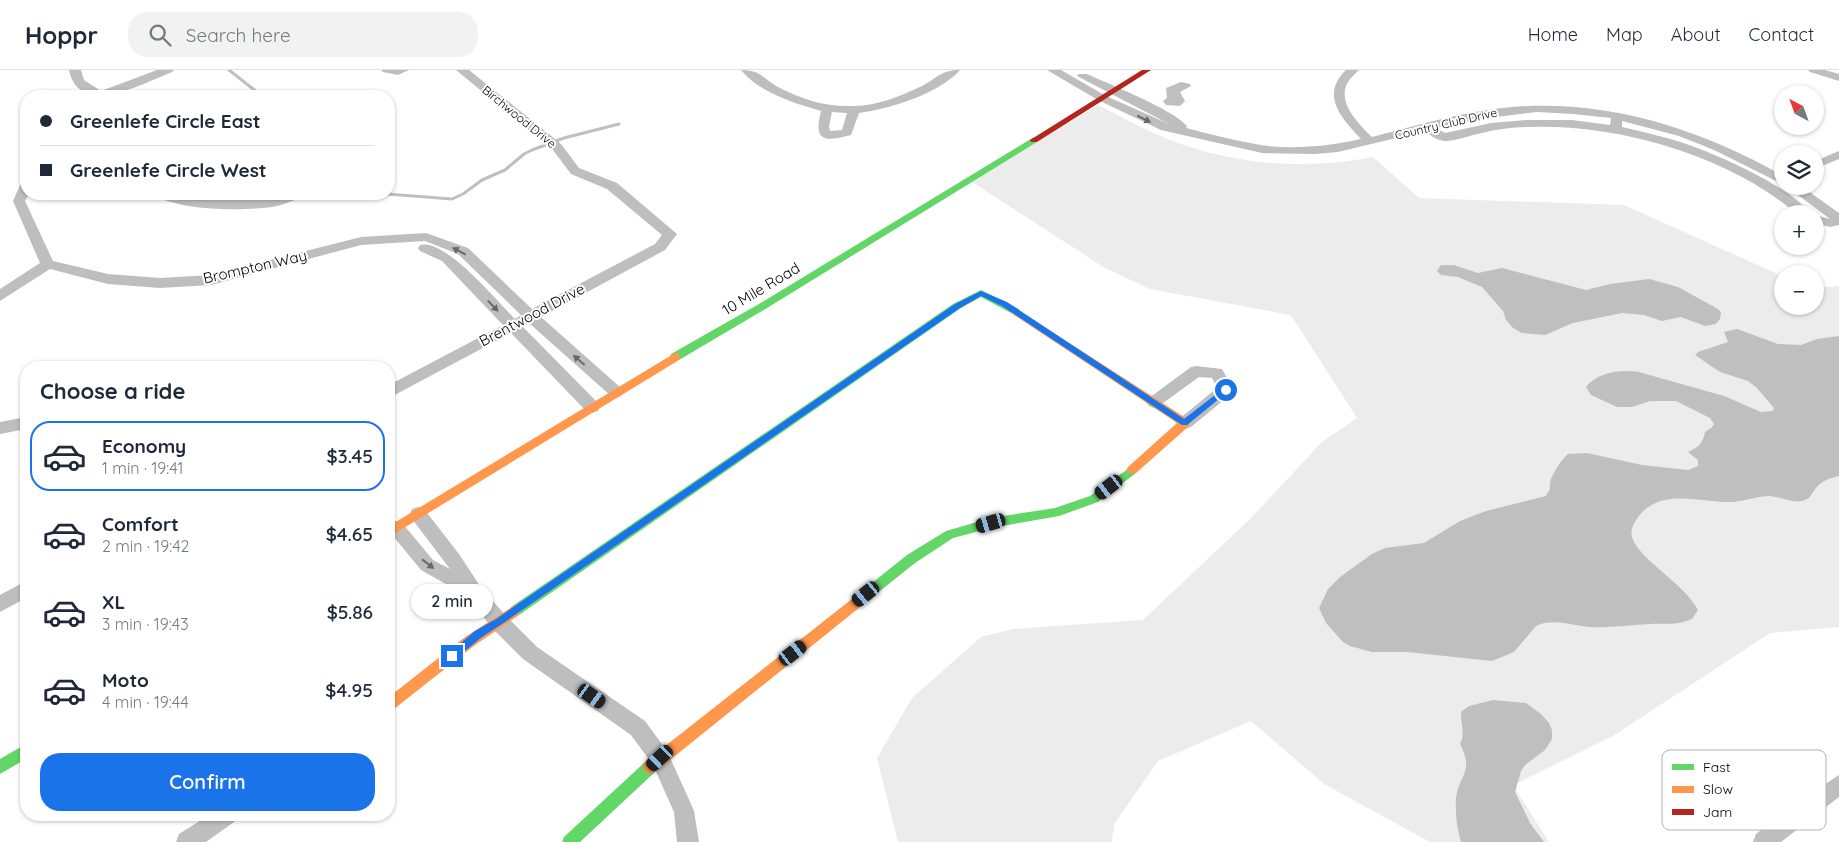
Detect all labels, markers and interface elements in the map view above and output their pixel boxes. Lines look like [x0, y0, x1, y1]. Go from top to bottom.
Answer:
search box [128, 12, 478, 57]
text: Hoppr [25, 20, 98, 50]
icon: search [146, 21, 174, 49]
text: Search here [186, 23, 291, 47]
text: Home [1528, 23, 1578, 46]
text: Map [1606, 23, 1643, 46]
text: About [1671, 23, 1721, 46]
text: Contact [1749, 23, 1814, 46]
street label: Birchwood Drive [479, 82, 559, 151]
north arrow [1774, 85, 1824, 135]
map controls [1774, 85, 1824, 315]
street label: Country Club Drive [1393, 104, 1499, 143]
text: Greenlefe Circle East [70, 109, 261, 133]
one-way arrow [1137, 115, 1151, 123]
button: layers [1774, 145, 1824, 195]
text: Greenlefe Circle West [70, 158, 267, 182]
button: + [1774, 205, 1824, 255]
street label: Brompton Way [201, 245, 309, 288]
one-way arrow [452, 247, 466, 255]
street label: 10 Mile Road [718, 258, 803, 319]
button: − [1774, 265, 1824, 315]
street label: Brentwood Drive [476, 279, 588, 350]
one-way arrow [487, 300, 499, 312]
one-way arrow [573, 355, 585, 366]
text: Choose a ride [40, 377, 185, 405]
route start [1215, 379, 1237, 401]
icon: car [42, 434, 87, 479]
text: Economy [102, 434, 186, 458]
text: $3.45 [326, 444, 373, 468]
text: 1 min · 19:41 [102, 458, 183, 478]
car [1092, 472, 1125, 502]
icon: car [42, 512, 87, 557]
text: Comfort [102, 512, 179, 536]
car [974, 512, 1007, 534]
text: $4.65 [326, 522, 373, 546]
text: 2 min · 19:42 [102, 536, 190, 556]
one-way arrow [421, 559, 434, 570]
car [849, 579, 882, 609]
callout: 2 min [411, 584, 493, 618]
icon: car [42, 590, 87, 635]
text: XL [102, 590, 125, 614]
text: 2 min [431, 591, 473, 611]
text: $5.86 [327, 600, 373, 624]
text: 3 min · 19:43 [102, 614, 189, 634]
car [776, 638, 809, 668]
route end [441, 645, 463, 667]
icon: car [42, 668, 87, 713]
text: Moto [102, 668, 149, 692]
text: $4.95 [325, 678, 373, 702]
car [575, 681, 608, 711]
text: 4 min · 19:44 [102, 692, 189, 712]
car [643, 742, 676, 774]
legend [1662, 750, 1826, 830]
button: Confirm [40, 753, 375, 811]
text: Fast [1703, 758, 1731, 776]
text: Slow [1703, 780, 1733, 798]
text: Jam [1703, 803, 1732, 821]

